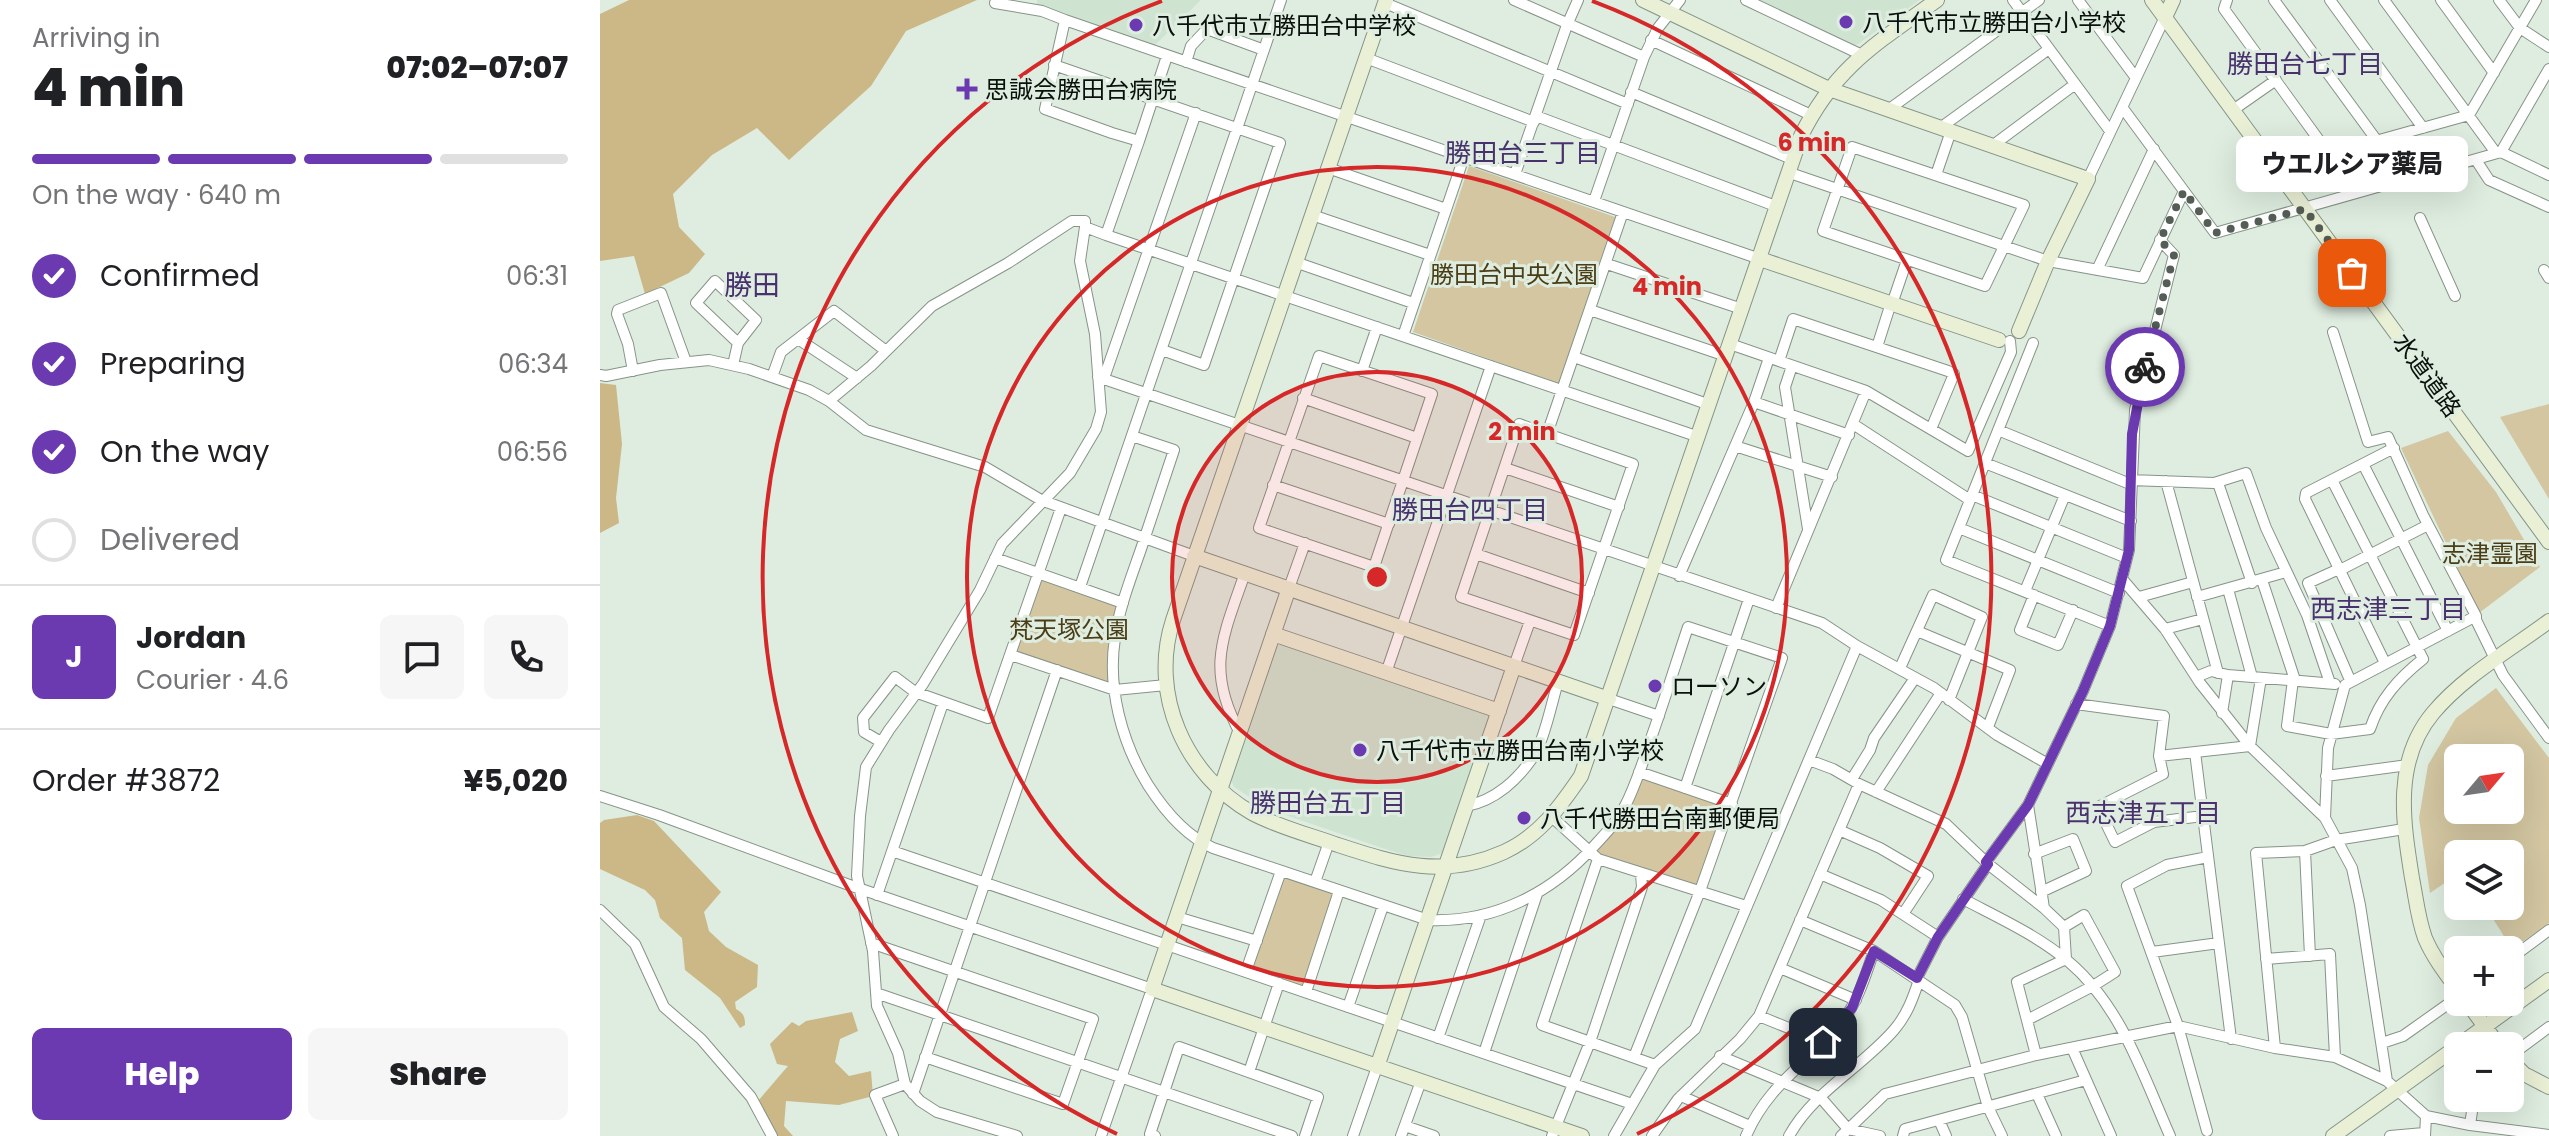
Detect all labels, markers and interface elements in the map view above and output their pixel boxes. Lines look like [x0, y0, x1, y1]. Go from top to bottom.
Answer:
place label: 八千代市立勝田台小学校 [1862, 6, 2126, 39]
place label: 八千代市立勝田台中学校 [1152, 9, 1416, 42]
marker: 八千代市立勝田台小学校 [1837, 13, 1855, 31]
marker: 八千代市立勝田台中学校 [1127, 16, 1145, 34]
text: Arriving in [32, 20, 161, 56]
text: 07:02–07:07 [386, 46, 568, 89]
district label: 勝田台七丁目 [2227, 46, 2383, 82]
text: 4 min [32, 51, 185, 124]
place label: 思誠会勝田台病院 [985, 73, 1177, 106]
marker: 思誠会勝田台病院 [956, 78, 978, 100]
text: 6 min [1777, 126, 1847, 159]
district label: 勝田台三丁目 [1445, 135, 1601, 171]
callout: ウエルシア薬局 [2236, 137, 2468, 193]
text: ウエルシア薬局 [2261, 146, 2443, 182]
text: On the way · 640 m [32, 177, 281, 213]
pin [2318, 239, 2386, 307]
icon: bag [2330, 251, 2374, 295]
icon: check [32, 254, 76, 298]
text: Confirmed [100, 254, 260, 297]
text: 06:31 [506, 258, 568, 294]
park label: 勝田台中央公園 [1430, 258, 1598, 291]
district label: 勝田 [724, 266, 780, 305]
text: 4 min [1632, 270, 1702, 303]
street label: 水道道路 [2385, 326, 2469, 424]
courier [2105, 327, 2185, 407]
icon: check [32, 342, 76, 386]
text: Preparing [100, 342, 246, 385]
icon: bike [2123, 345, 2167, 389]
text: 06:34 [498, 346, 568, 382]
text: 2 min [1488, 415, 1556, 448]
icon: check [32, 430, 76, 474]
text: On the way [100, 430, 269, 473]
text: 06:56 [497, 434, 568, 470]
district label: 勝田台四丁目 [1392, 492, 1548, 528]
text: Delivered [100, 518, 240, 561]
park label: 志津霊園 [2442, 537, 2538, 570]
centre of rings [1363, 563, 1391, 591]
district label: 西志津三丁目 [2310, 591, 2466, 627]
park label: 梵天塚公園 [1009, 613, 1129, 646]
button: chat [380, 615, 464, 699]
button: phone [484, 615, 568, 699]
text: Jordan [136, 616, 246, 659]
text: J [65, 635, 83, 678]
text: Courier · 4.6 [136, 662, 289, 698]
place label: ローソン [1671, 670, 1767, 703]
marker: ローソン [1646, 677, 1664, 695]
place label: 八千代市立勝田台南小学校 [1376, 734, 1664, 767]
marker: 八千代市立勝田台南小学校 [1351, 741, 1369, 759]
north arrow [2444, 744, 2524, 824]
map controls [2444, 744, 2524, 1112]
text: Order #3872 [32, 759, 220, 802]
text: ¥5,020 [464, 759, 568, 802]
district label: 勝田台五丁目 [1250, 785, 1406, 821]
district label: 西志津五丁目 [2065, 795, 2221, 831]
place label: 八千代勝田台南郵便局 [1540, 802, 1780, 835]
marker: 八千代勝田台南郵便局 [1515, 809, 1533, 827]
button: layers [2444, 840, 2524, 920]
button: + [2444, 936, 2524, 1016]
pin [1789, 1008, 1857, 1076]
icon: home [1801, 1020, 1845, 1064]
button: Help [32, 1028, 292, 1120]
button: Share [308, 1028, 568, 1120]
button: − [2444, 1032, 2524, 1112]

